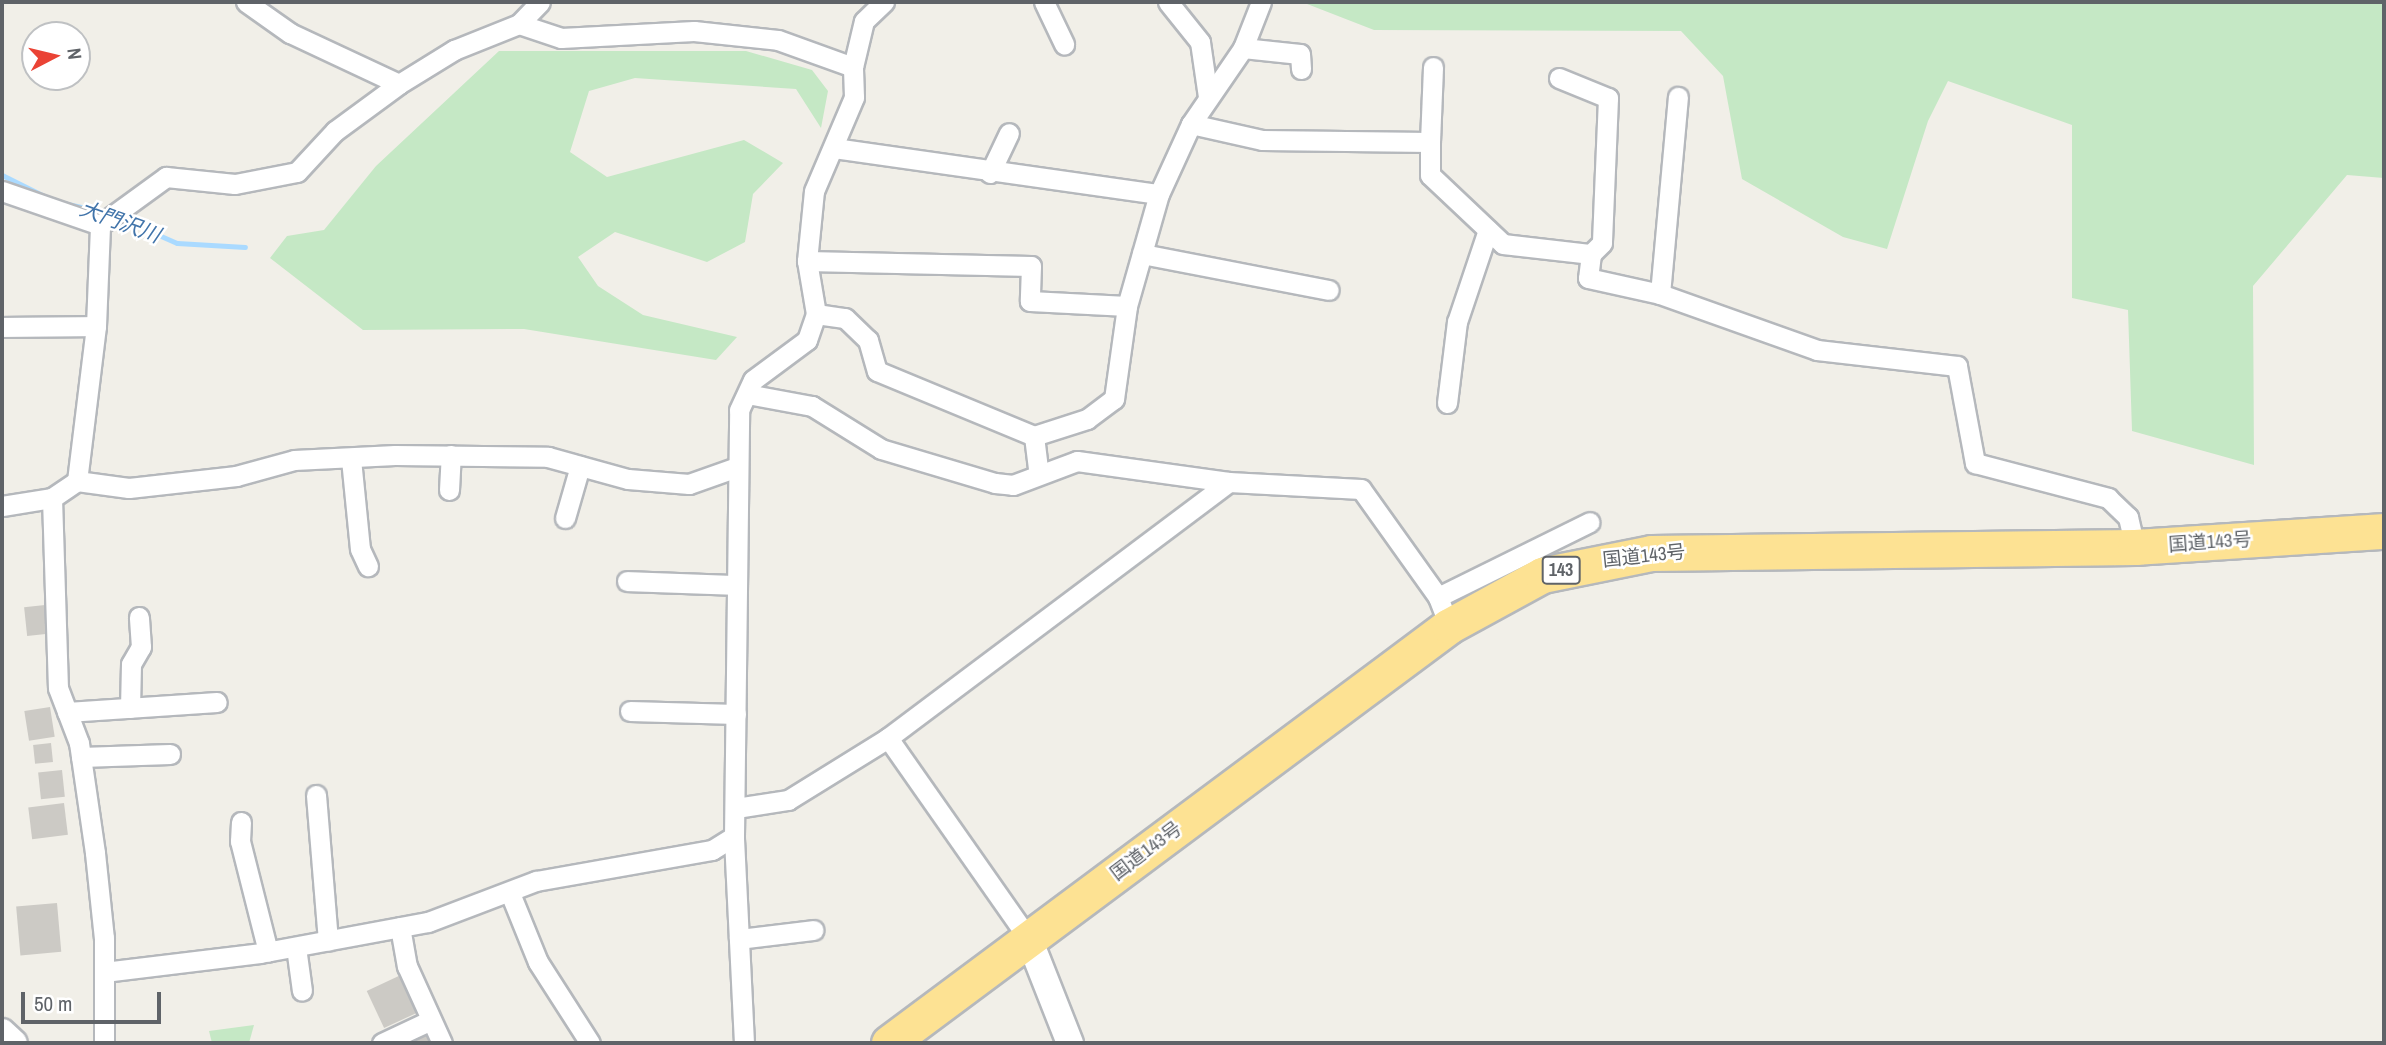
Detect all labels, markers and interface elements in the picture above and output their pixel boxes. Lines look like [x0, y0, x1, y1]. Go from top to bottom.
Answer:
north arrow [21, 21, 91, 91]
text: N [61, 47, 88, 61]
water label: 大門沢川 [76, 196, 164, 248]
street label: 国道143号 [2168, 528, 2252, 556]
street label: 国道143号 [1602, 540, 1686, 572]
road number: 143 [1540, 556, 1582, 584]
street label: 国道143号 [1106, 817, 1186, 885]
scale bar [24, 978, 164, 1022]
text: 50 m [34, 989, 72, 1018]

